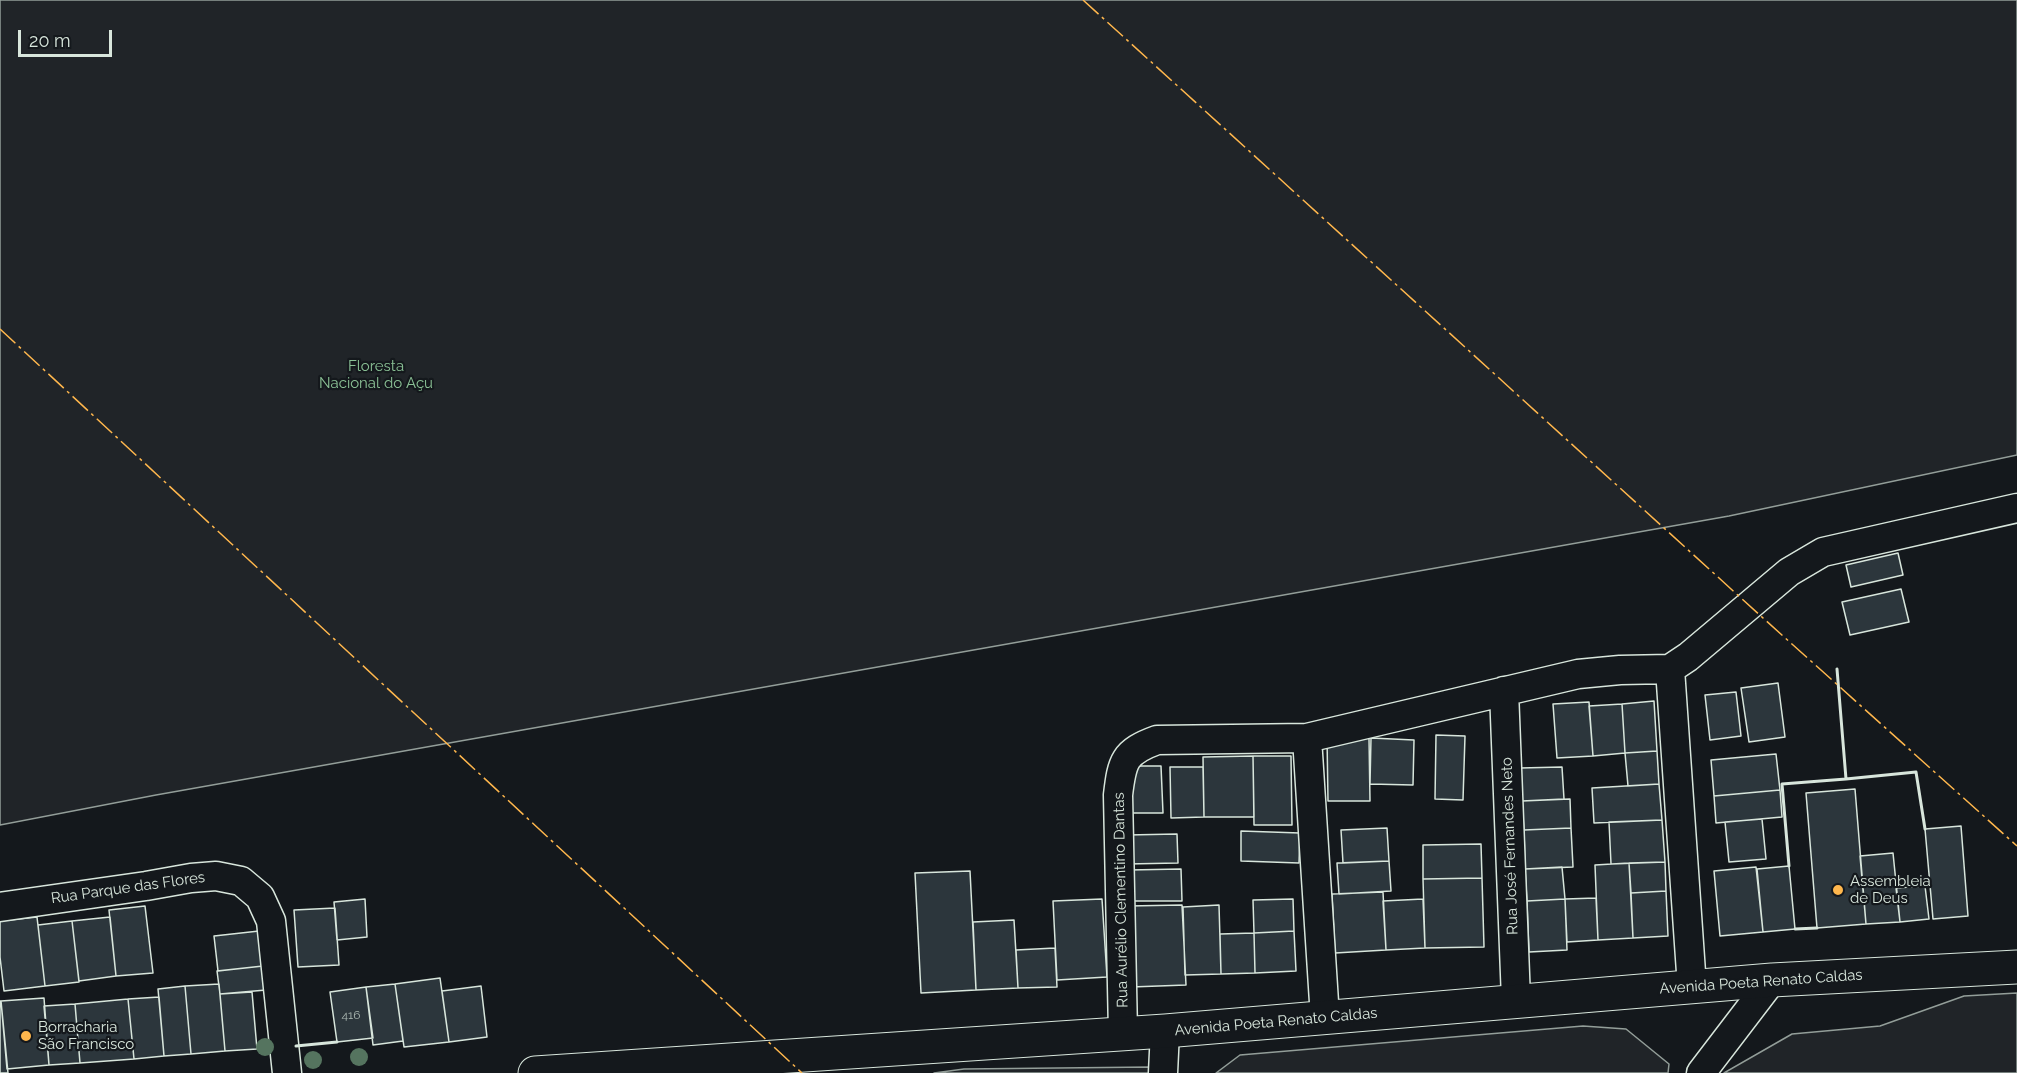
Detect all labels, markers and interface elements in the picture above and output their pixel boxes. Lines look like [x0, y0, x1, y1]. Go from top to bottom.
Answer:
scale bar [21, 18, 116, 56]
text: 20 m [29, 30, 71, 51]
park label: Floresta Nacional do Açu [319, 357, 433, 392]
street label: Rua José Fernandes Neto [1498, 757, 1522, 935]
street label: Rua Aurélio Clementino Dantas [1110, 792, 1132, 1008]
street label: Rua Parque das Flores [50, 868, 206, 908]
place label: Assembleia de Deus [1850, 872, 1931, 907]
marker: Assembleia de Deus [1831, 883, 1845, 897]
street label: Avenida Poeta Renato Caldas [1659, 966, 1863, 998]
street label: Avenida Poeta Renato Caldas [1174, 1004, 1378, 1040]
house number: 416 [342, 1008, 360, 1022]
place label: Borracharia São Francisco [38, 1018, 134, 1053]
marker: Borracharia São Francisco [19, 1029, 33, 1043]

